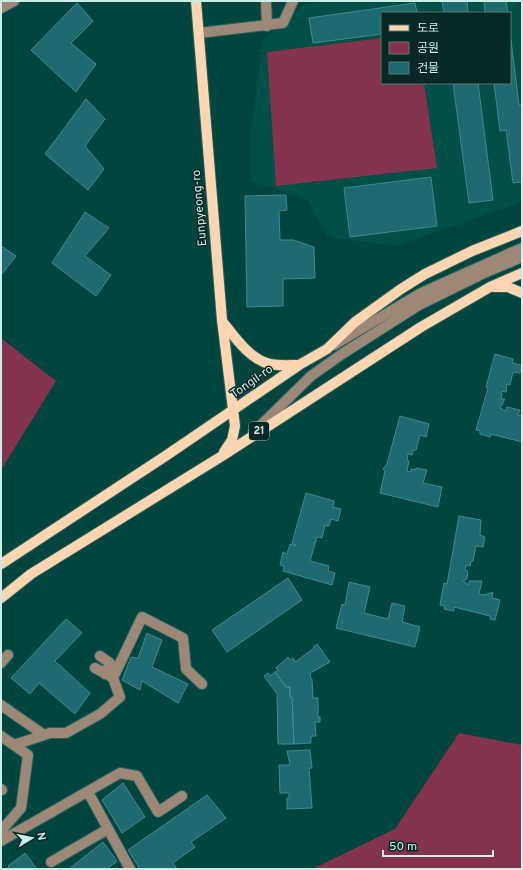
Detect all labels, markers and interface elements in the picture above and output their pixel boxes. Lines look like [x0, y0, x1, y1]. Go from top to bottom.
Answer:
legend [381, 12, 511, 84]
text: 도로 [417, 21, 439, 37]
text: 공원 [417, 41, 439, 57]
text: 건물 [417, 61, 439, 77]
street label: Eunpyeong-ro [189, 169, 211, 247]
street label: Tongil-ro [228, 361, 277, 402]
road number: 21 [249, 422, 269, 440]
north arrow [12, 818, 52, 858]
text: N [33, 831, 48, 842]
scale bar [383, 832, 493, 858]
text: 50 m [389, 839, 417, 855]

